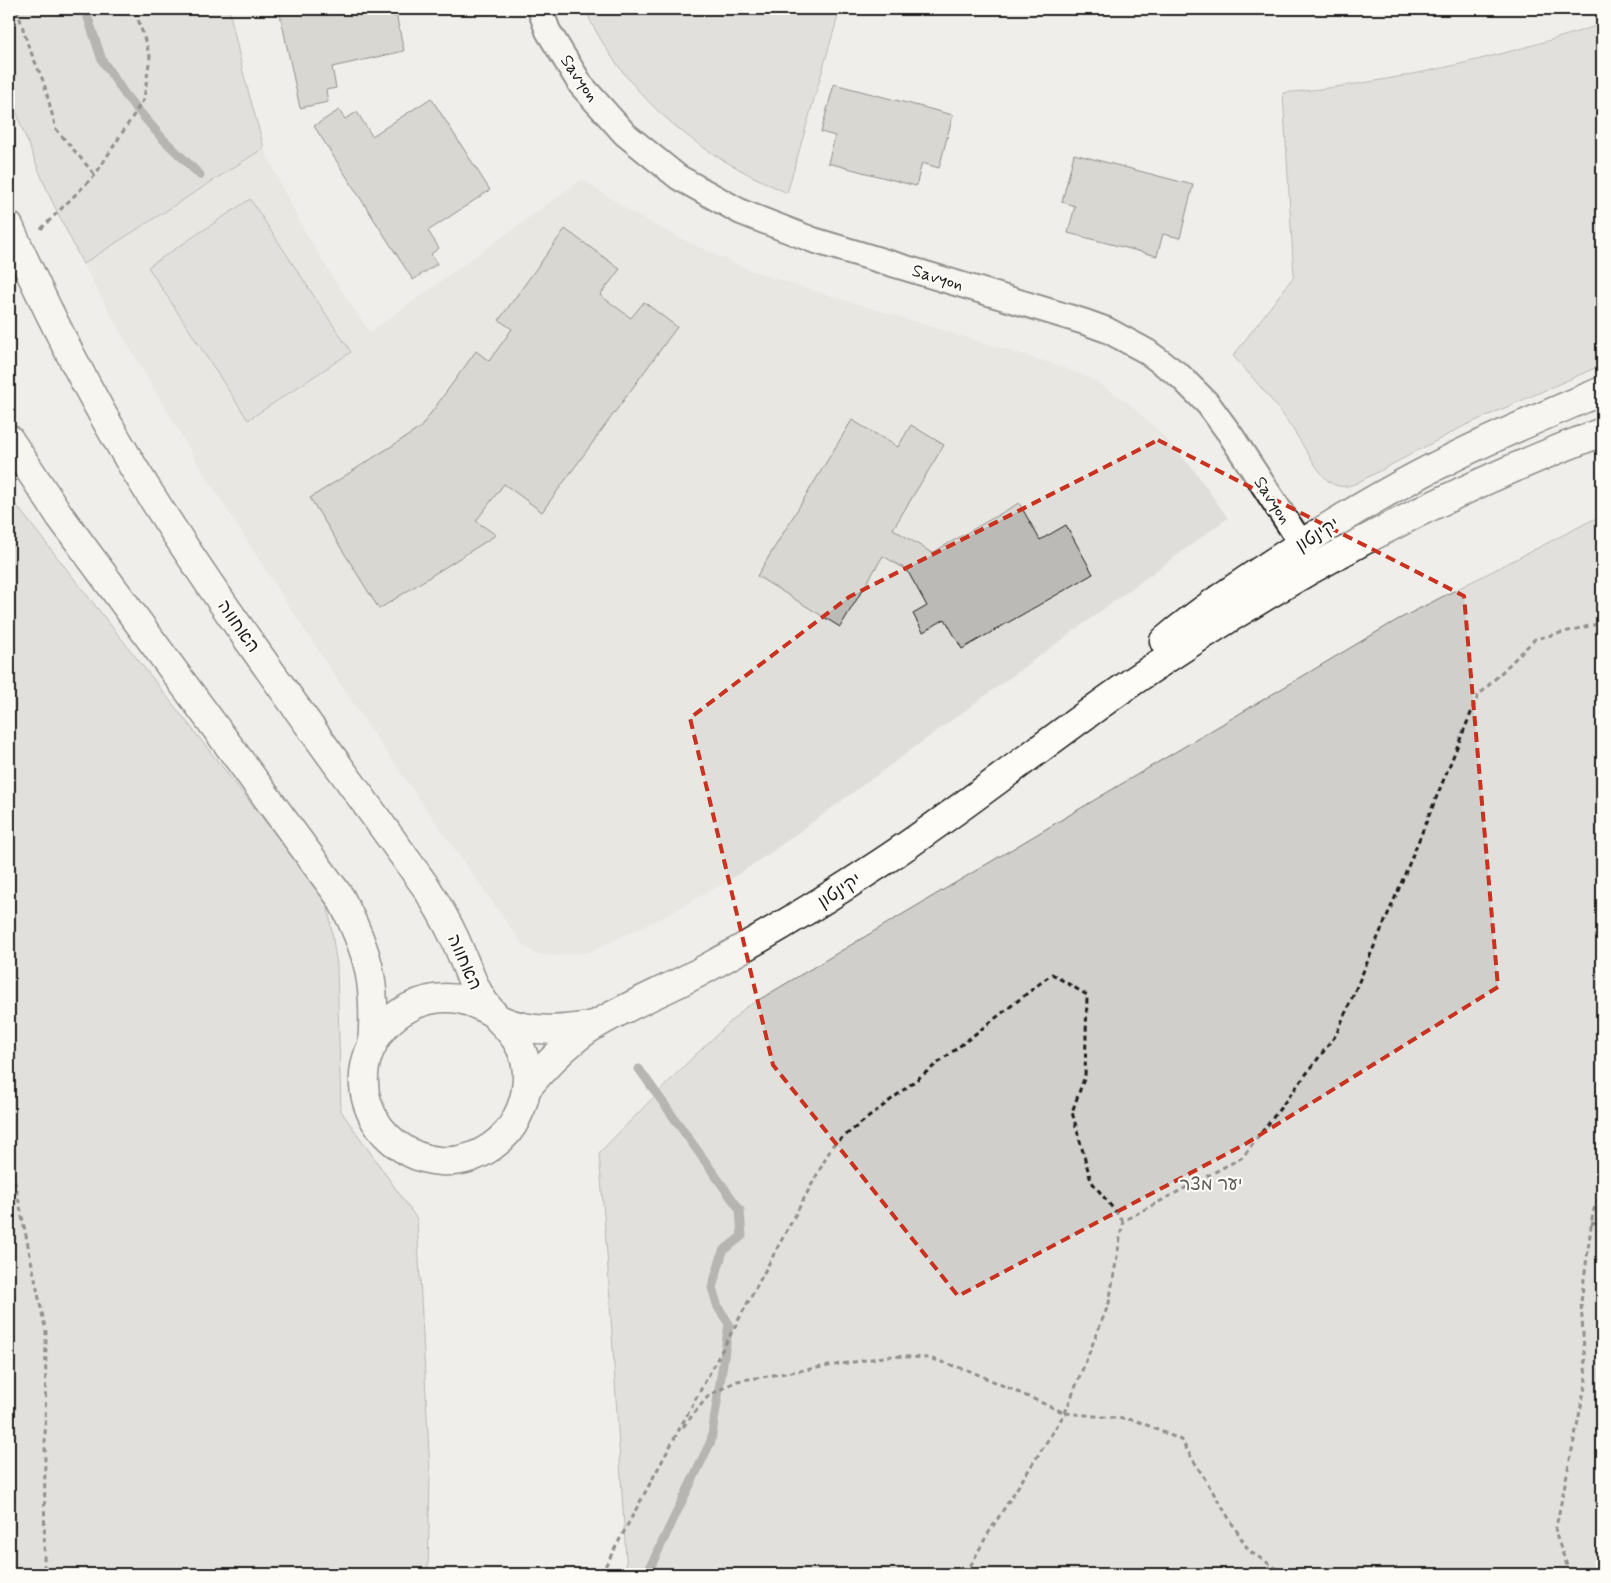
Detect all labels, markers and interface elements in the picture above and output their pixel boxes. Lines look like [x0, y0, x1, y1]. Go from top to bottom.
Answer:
street label: Savyon [554, 50, 604, 107]
street label: Savyon [909, 259, 966, 297]
street label: Savyon [1248, 472, 1297, 529]
street label: יקינטון [1291, 512, 1344, 558]
street label: האחווה [211, 596, 265, 658]
street label: יקינטון [813, 868, 866, 914]
street label: האחווה [441, 931, 487, 994]
park label: יער מצר [1180, 1173, 1242, 1197]

